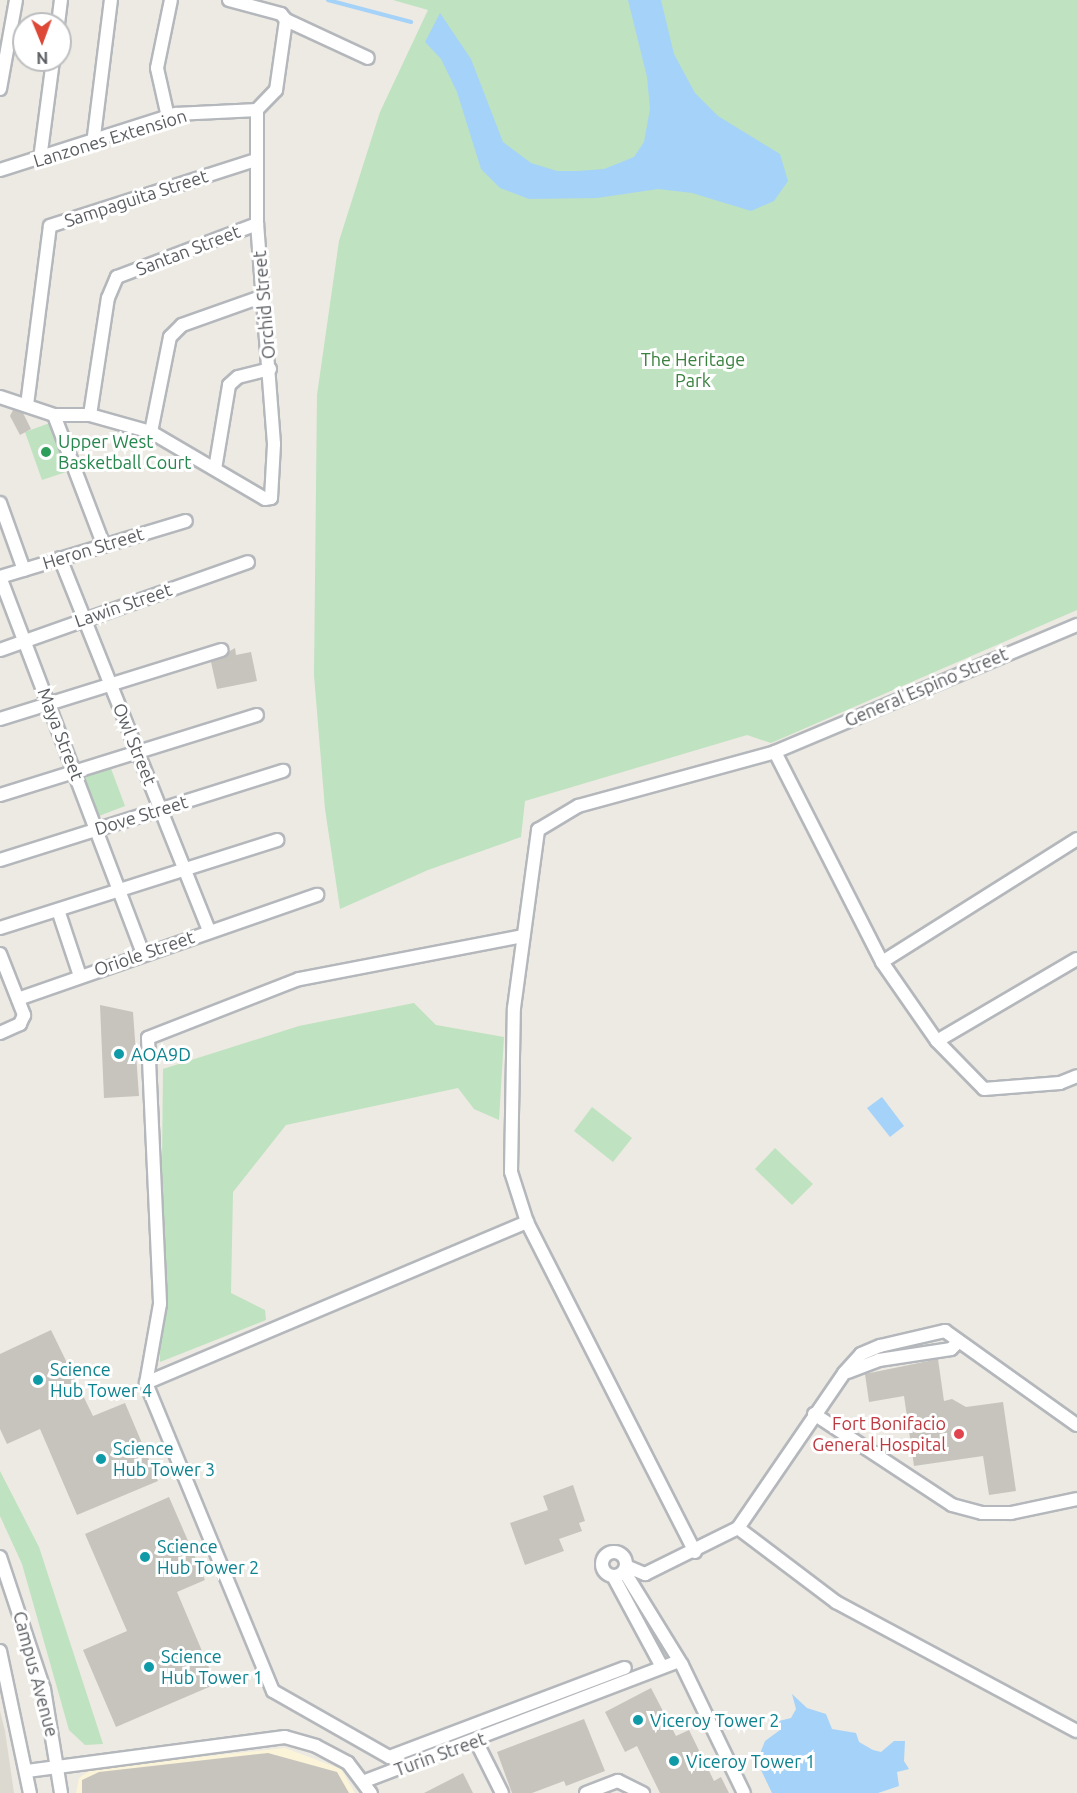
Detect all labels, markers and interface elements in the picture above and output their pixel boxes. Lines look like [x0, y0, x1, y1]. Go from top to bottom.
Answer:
north arrow [12, 12, 72, 72]
text: N [36, 49, 48, 67]
street label: Lanzones Extension [31, 104, 189, 172]
street label: Sampaguita Street [61, 165, 211, 231]
street label: Santan Street [133, 220, 243, 280]
street label: Orchid Street [249, 250, 279, 360]
park label: The Heritage Park [641, 349, 745, 392]
place label: Upper West Basketball Court [58, 431, 191, 474]
marker: Upper West Basketball Court [39, 445, 53, 459]
street label: Heron Street [40, 522, 146, 574]
street label: Lawin Street [72, 578, 174, 632]
street label: General Espino Street [841, 643, 1011, 731]
street label: Maya Street [34, 685, 88, 783]
street label: Owl Street [109, 700, 161, 788]
street label: Dove Street [92, 791, 190, 839]
street label: Oriole Street [91, 926, 197, 980]
place label: AOA9D [131, 1043, 191, 1065]
marker: AOA9D [112, 1047, 126, 1061]
place label: Science Hub Tower 4 [50, 1359, 152, 1402]
marker: Science Hub Tower 4 [31, 1373, 45, 1387]
place label: Fort Bonifacio General Hospital [812, 1413, 946, 1456]
marker: Fort Bonifacio General Hospital [950, 1425, 968, 1443]
place label: Science Hub Tower 3 [113, 1438, 215, 1480]
marker: Science Hub Tower 3 [94, 1452, 108, 1466]
place label: Science Hub Tower 2 [157, 1536, 259, 1578]
marker: Science Hub Tower 2 [138, 1550, 152, 1564]
street label: Campus Avenue [9, 1609, 63, 1739]
place label: Science Hub Tower 1 [161, 1646, 263, 1688]
marker: Science Hub Tower 1 [142, 1660, 156, 1674]
place label: Viceroy Tower 2 [650, 1709, 779, 1731]
marker: Viceroy Tower 2 [631, 1713, 645, 1727]
street label: Turin Street [391, 1727, 489, 1781]
place label: Viceroy Tower 1 [686, 1750, 815, 1772]
marker: Viceroy Tower 1 [667, 1754, 681, 1768]

